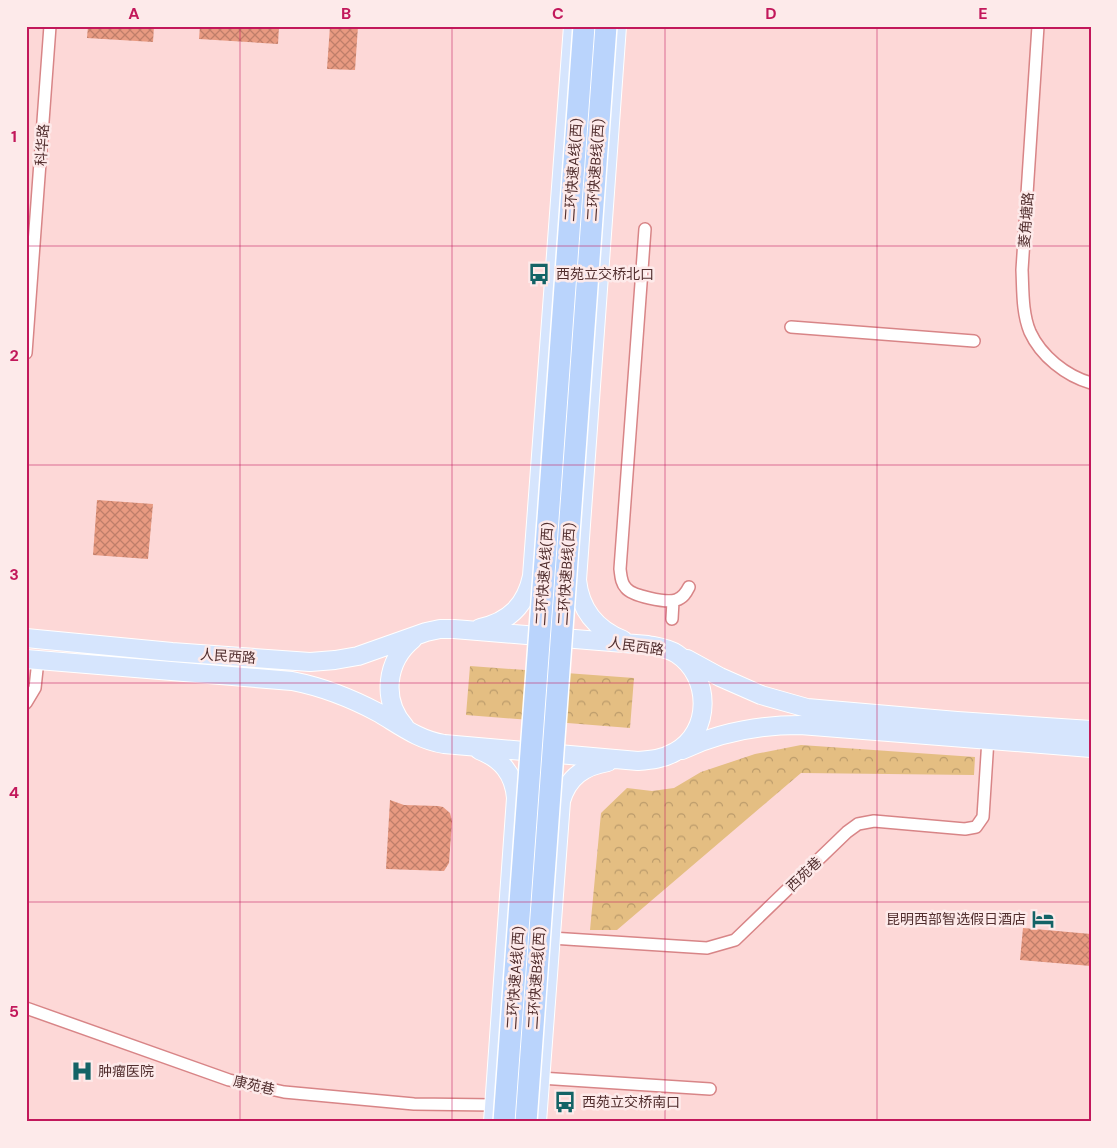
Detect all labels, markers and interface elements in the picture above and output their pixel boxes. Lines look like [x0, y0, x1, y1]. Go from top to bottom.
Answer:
text: A [128, 3, 140, 24]
text: B [341, 3, 351, 24]
text: C [552, 3, 564, 24]
text: D [765, 3, 777, 24]
text: E [978, 3, 988, 24]
street label: 二环快速A线(西) [560, 118, 586, 222]
street label: 二环快速B线(西) [582, 118, 608, 222]
street label: 科华路 [32, 123, 52, 167]
text: 1 [11, 126, 17, 147]
street label: 菱角塘路 [1015, 191, 1037, 249]
bus stop icon: 西苑立交桥北口 [526, 261, 552, 287]
place label: 西苑立交桥北口 [556, 265, 654, 283]
text: 2 [9, 345, 19, 366]
street label: 二环快速A线(西) [531, 522, 557, 626]
street label: 二环快速B线(西) [553, 522, 579, 626]
text: 3 [9, 564, 19, 585]
street label: 人民西路 [607, 633, 665, 659]
street label: 人民西路 [199, 645, 257, 667]
text: 4 [9, 782, 19, 803]
street label: 西苑巷 [783, 853, 825, 895]
hotel icon: 昆明西部智选假日酒店 [1030, 906, 1056, 932]
place label: 昆明西部智选假日酒店 [886, 910, 1026, 928]
street label: 二环快速A线(西) [502, 926, 528, 1030]
street label: 二环快速B线(西) [523, 926, 549, 1030]
text: 5 [9, 1001, 19, 1022]
hospital icon: 肿瘤医院 [69, 1058, 95, 1084]
place label: 肿瘤医院 [98, 1062, 154, 1080]
street label: 康苑巷 [232, 1072, 276, 1098]
bus stop icon: 西苑立交桥南口 [552, 1089, 578, 1115]
place label: 西苑立交桥南口 [582, 1093, 680, 1111]

